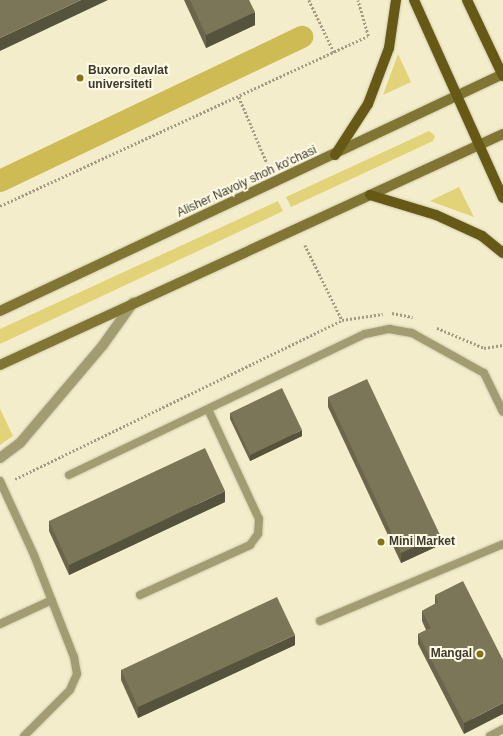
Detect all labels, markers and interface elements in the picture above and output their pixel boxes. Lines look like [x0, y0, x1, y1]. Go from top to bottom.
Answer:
place label: Buxoro davlat universiteti [88, 64, 168, 92]
marker: Buxoro davlat universiteti [75, 73, 85, 83]
street label: Alisher Navoiy shoh ko'chasi [175, 143, 319, 221]
place label: Mini Market [389, 535, 455, 549]
marker: Mini Market [376, 537, 386, 547]
place label: Mangal [431, 647, 472, 661]
marker: Mangal [475, 649, 485, 659]

